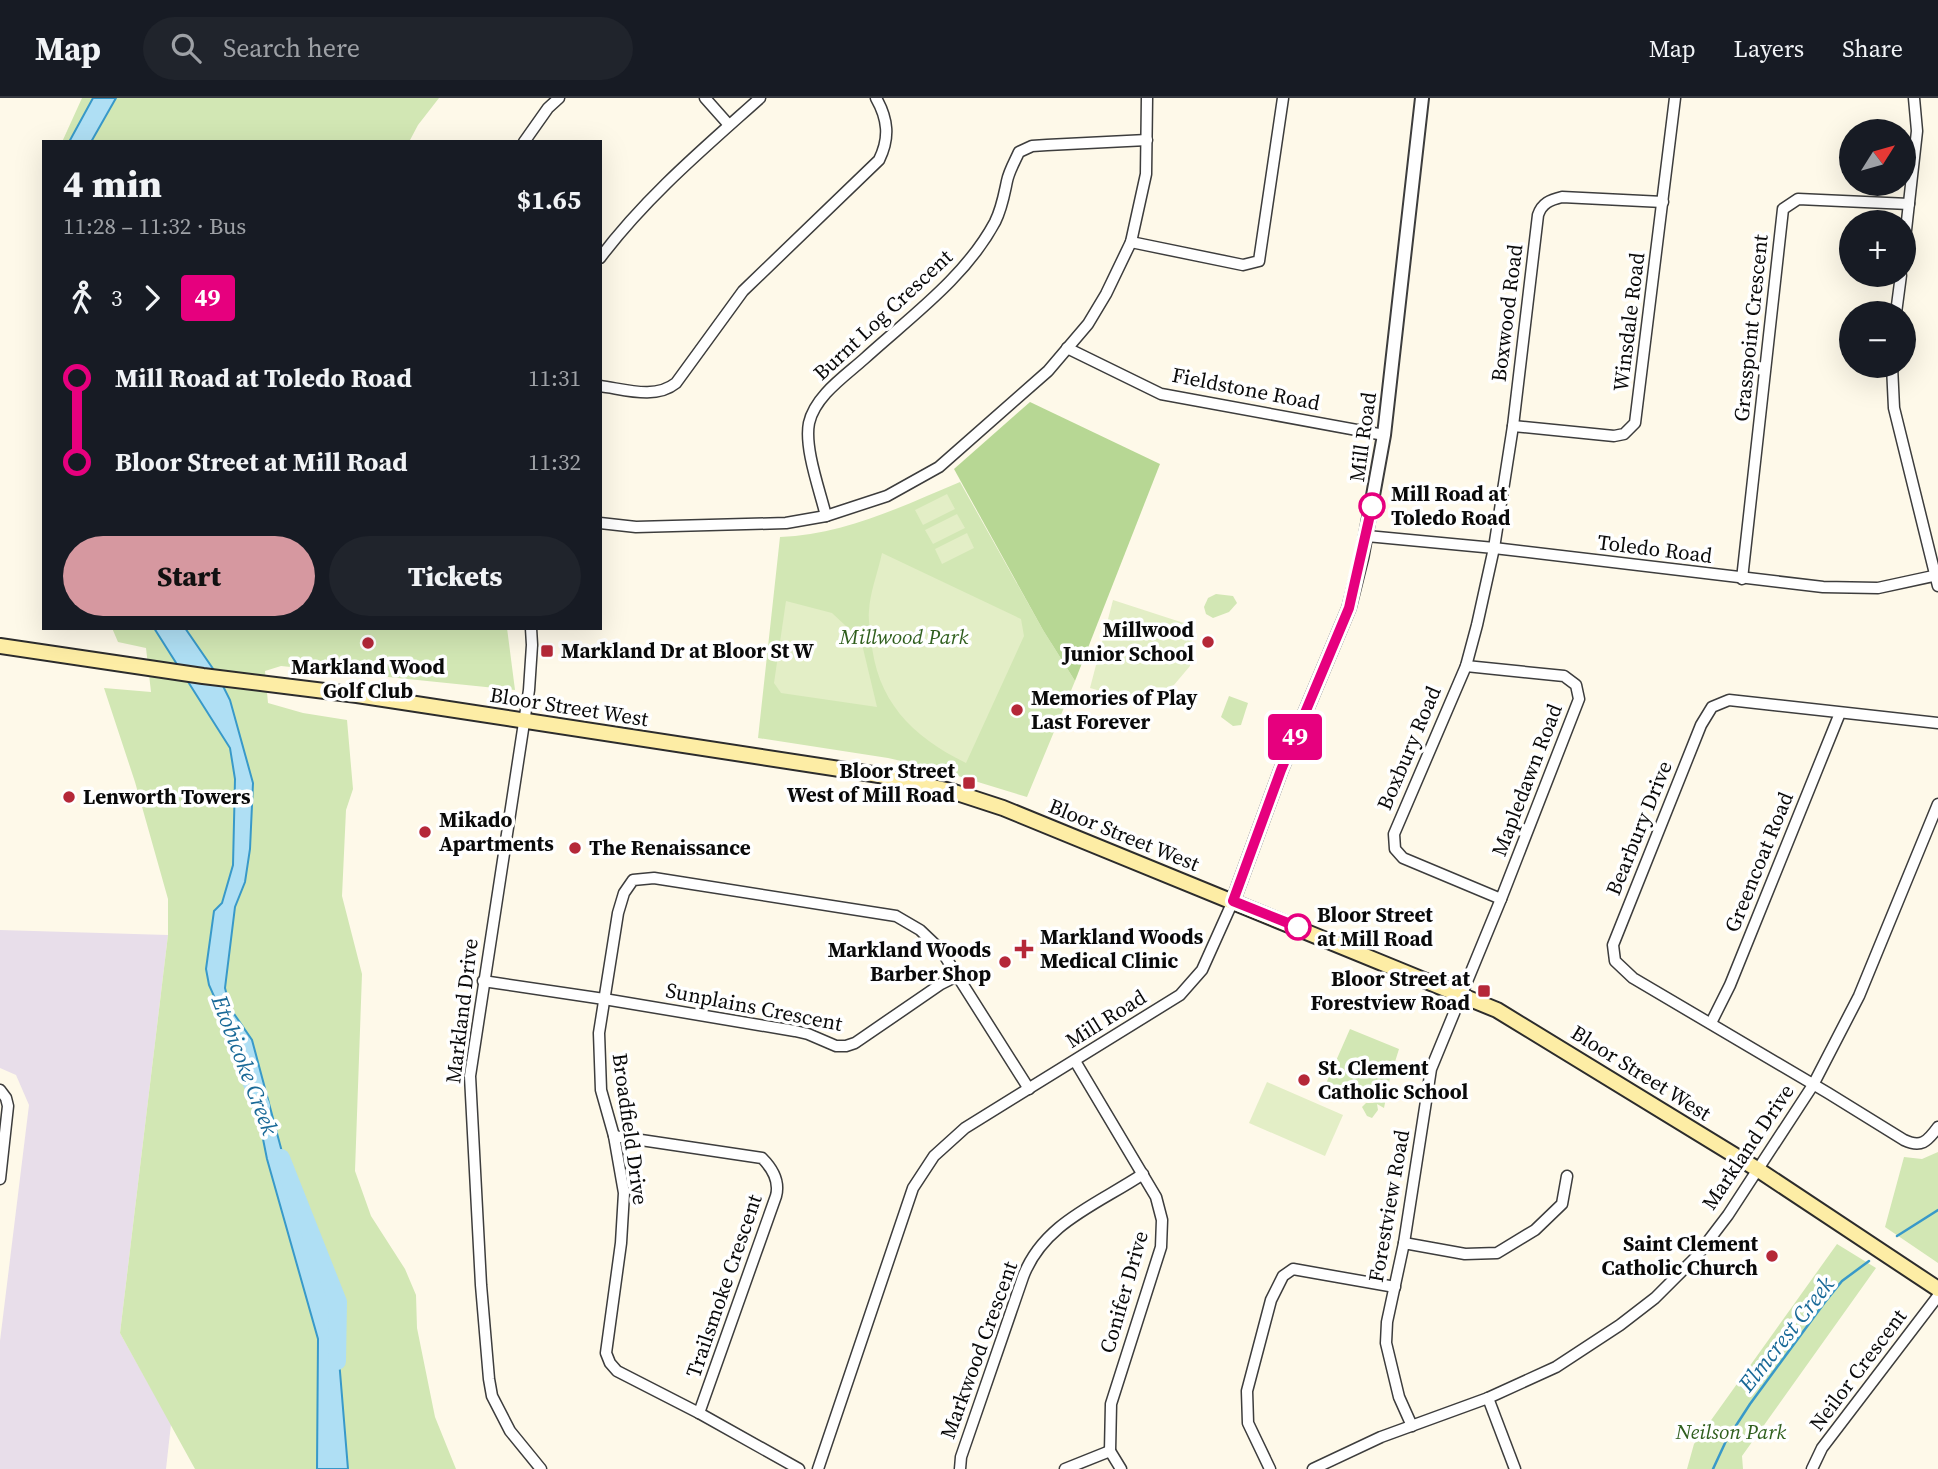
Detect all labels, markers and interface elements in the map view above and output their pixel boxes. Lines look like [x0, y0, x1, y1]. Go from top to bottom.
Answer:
search box [143, 17, 633, 80]
text: Map [35, 26, 101, 71]
icon: search [167, 29, 205, 67]
text: Search here [223, 30, 360, 66]
text: Map [1649, 32, 1696, 65]
text: Layers [1734, 32, 1804, 65]
text: Share [1842, 32, 1903, 65]
north arrow [1839, 119, 1916, 196]
map controls [1839, 119, 1916, 378]
text: 4 min [63, 158, 162, 210]
text: $1.65 [517, 182, 581, 218]
text: 11:28 – 11:32 · Bus [63, 210, 246, 242]
button: + [1839, 210, 1916, 287]
street label: Grasspoint Crescent [1726, 233, 1775, 423]
street label: Burnt Log Crescent [807, 242, 959, 387]
street label: Boxwood Road [1484, 242, 1529, 383]
street label: Winsdale Road [1606, 251, 1651, 393]
icon: walk [63, 279, 101, 317]
icon: forward [133, 279, 171, 317]
text: 49 [195, 281, 221, 314]
text: 3 [111, 282, 123, 314]
button: − [1839, 301, 1916, 378]
text: Mill Road at Toledo Road [115, 360, 412, 396]
street label: Fieldstone Road [1170, 360, 1323, 417]
text: 11:31 [528, 362, 581, 394]
street label: Mill Road [1342, 390, 1383, 484]
text: Bloor Street at Mill Road [115, 444, 408, 480]
text: 11:32 [528, 446, 581, 478]
place label: Mill Road at Toledo Road [1391, 479, 1511, 532]
marker: Mill Road at Toledo Road [1359, 493, 1385, 519]
street label: Toledo Road [1596, 527, 1714, 570]
button: Start [63, 536, 315, 616]
button: Tickets [329, 536, 581, 616]
place label: Millwood Junior School [1061, 615, 1195, 668]
park label: Millwood Park [838, 622, 969, 651]
marker: Millwood Junior School [1200, 634, 1216, 650]
marker: Markland Wood Golf Club [360, 635, 376, 651]
place label: Markland Dr at Bloor St W [561, 636, 814, 665]
marker: Markland Dr at Bloor St W [539, 643, 555, 659]
place label: Markland Wood Golf Club [291, 652, 445, 705]
street label: Bloor Street West [488, 680, 651, 733]
street label: Boxbury Road [1369, 681, 1448, 814]
place label: Memories of Play Last Forever [1031, 683, 1198, 736]
street label: Mapledawn Road [1484, 699, 1569, 860]
marker: Memories of Play Last Forever [1009, 702, 1025, 718]
line badge: 49 [1264, 714, 1326, 760]
text: 49 [1282, 720, 1308, 753]
place label: Bloor Street West of Mill Road [787, 756, 956, 809]
street label: Bearbury Drive [1598, 756, 1679, 899]
marker: Bloor Street West of Mill Road [961, 775, 977, 791]
place label: Lenworth Towers [83, 782, 251, 811]
street label: Greencoat Road [1717, 787, 1800, 936]
marker: Lenworth Towers [61, 789, 77, 805]
street label: Bloor Street West [1045, 791, 1204, 878]
place label: Mikado Apartments [439, 805, 554, 858]
marker: Mikado Apartments [417, 824, 433, 840]
place label: The Renaissance [589, 833, 751, 862]
marker: The Renaissance [567, 840, 583, 856]
place label: Bloor Street at Mill Road [1317, 900, 1434, 953]
marker: Bloor Street at Mill Road [1285, 914, 1311, 940]
place label: Markland Woods Medical Clinic [1040, 922, 1204, 975]
place label: Markland Woods Barber Shop [828, 935, 991, 988]
street label: Markland Drive [438, 937, 485, 1085]
marker: Markland Woods Medical Clinic [1014, 939, 1034, 959]
marker: Markland Woods Barber Shop [997, 954, 1013, 970]
place label: Bloor Street at Forestview Road [1311, 964, 1471, 1017]
street label: Sunplains Crescent [663, 975, 845, 1038]
street label: Mill Road [1060, 982, 1152, 1055]
marker: Bloor Street at Forestview Road [1476, 983, 1492, 999]
water label: Etobicoke Creek [203, 990, 286, 1140]
street label: Bloor Street West [1566, 1018, 1717, 1127]
street label: Broadfield Drive [605, 1051, 655, 1207]
place label: St. Clement Catholic School [1318, 1053, 1469, 1106]
marker: St. Clement Catholic School [1296, 1072, 1312, 1088]
street label: Markland Drive [1695, 1078, 1800, 1215]
street label: Forestview Road [1361, 1127, 1416, 1284]
street label: Trailsmoke Crescent [679, 1190, 769, 1381]
street label: Conifer Drive [1092, 1227, 1155, 1356]
place label: Saint Clement Catholic Church [1602, 1229, 1758, 1282]
marker: Saint Clement Catholic Church [1764, 1248, 1780, 1264]
street label: Markwood Crescent [933, 1257, 1024, 1443]
water label: Elmcrest Creek [1730, 1269, 1841, 1399]
street label: Neilor Crescent [1802, 1303, 1913, 1437]
park label: Neilson Park [1675, 1417, 1786, 1446]

